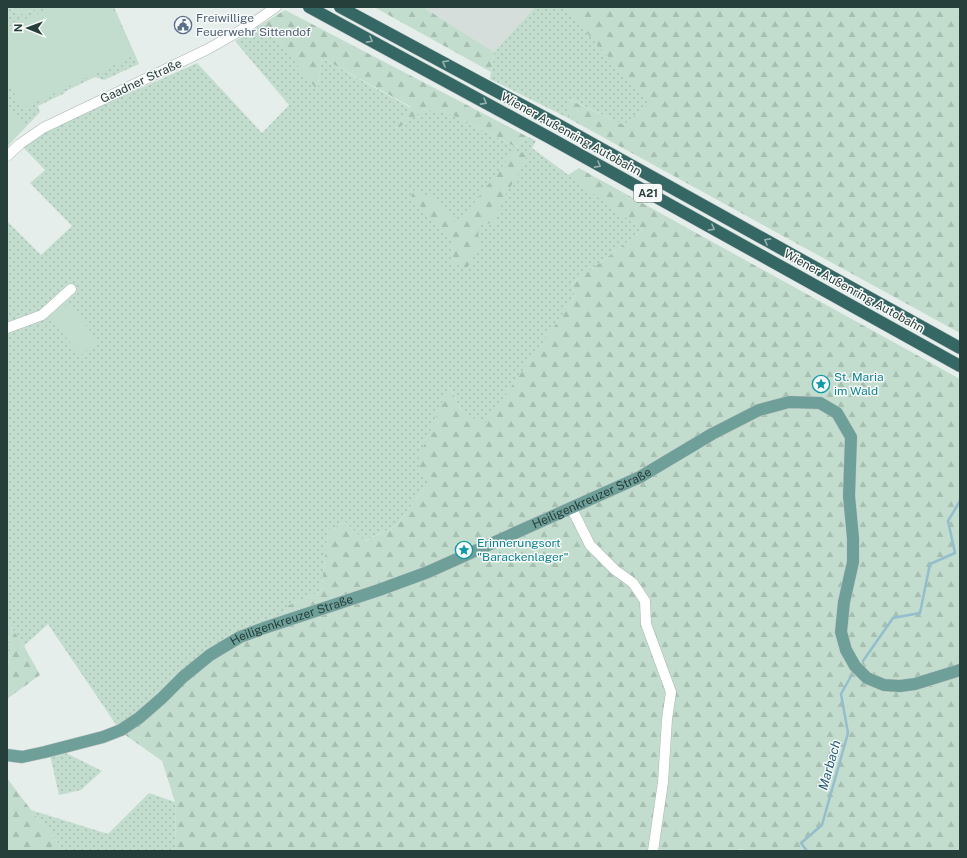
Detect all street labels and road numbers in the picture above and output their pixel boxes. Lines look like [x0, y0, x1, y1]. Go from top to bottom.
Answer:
street label: Gaadner Straße [98, 56, 184, 106]
street label: Wiener Außenring Autobahn [498, 90, 644, 178]
road number: A21 [634, 184, 662, 202]
street label: Wiener Außenring Autobahn [781, 247, 927, 335]
street label: Heiligenkreuzer Straße [530, 465, 654, 531]
street label: Heiligenkreuzer Straße [228, 592, 355, 648]

